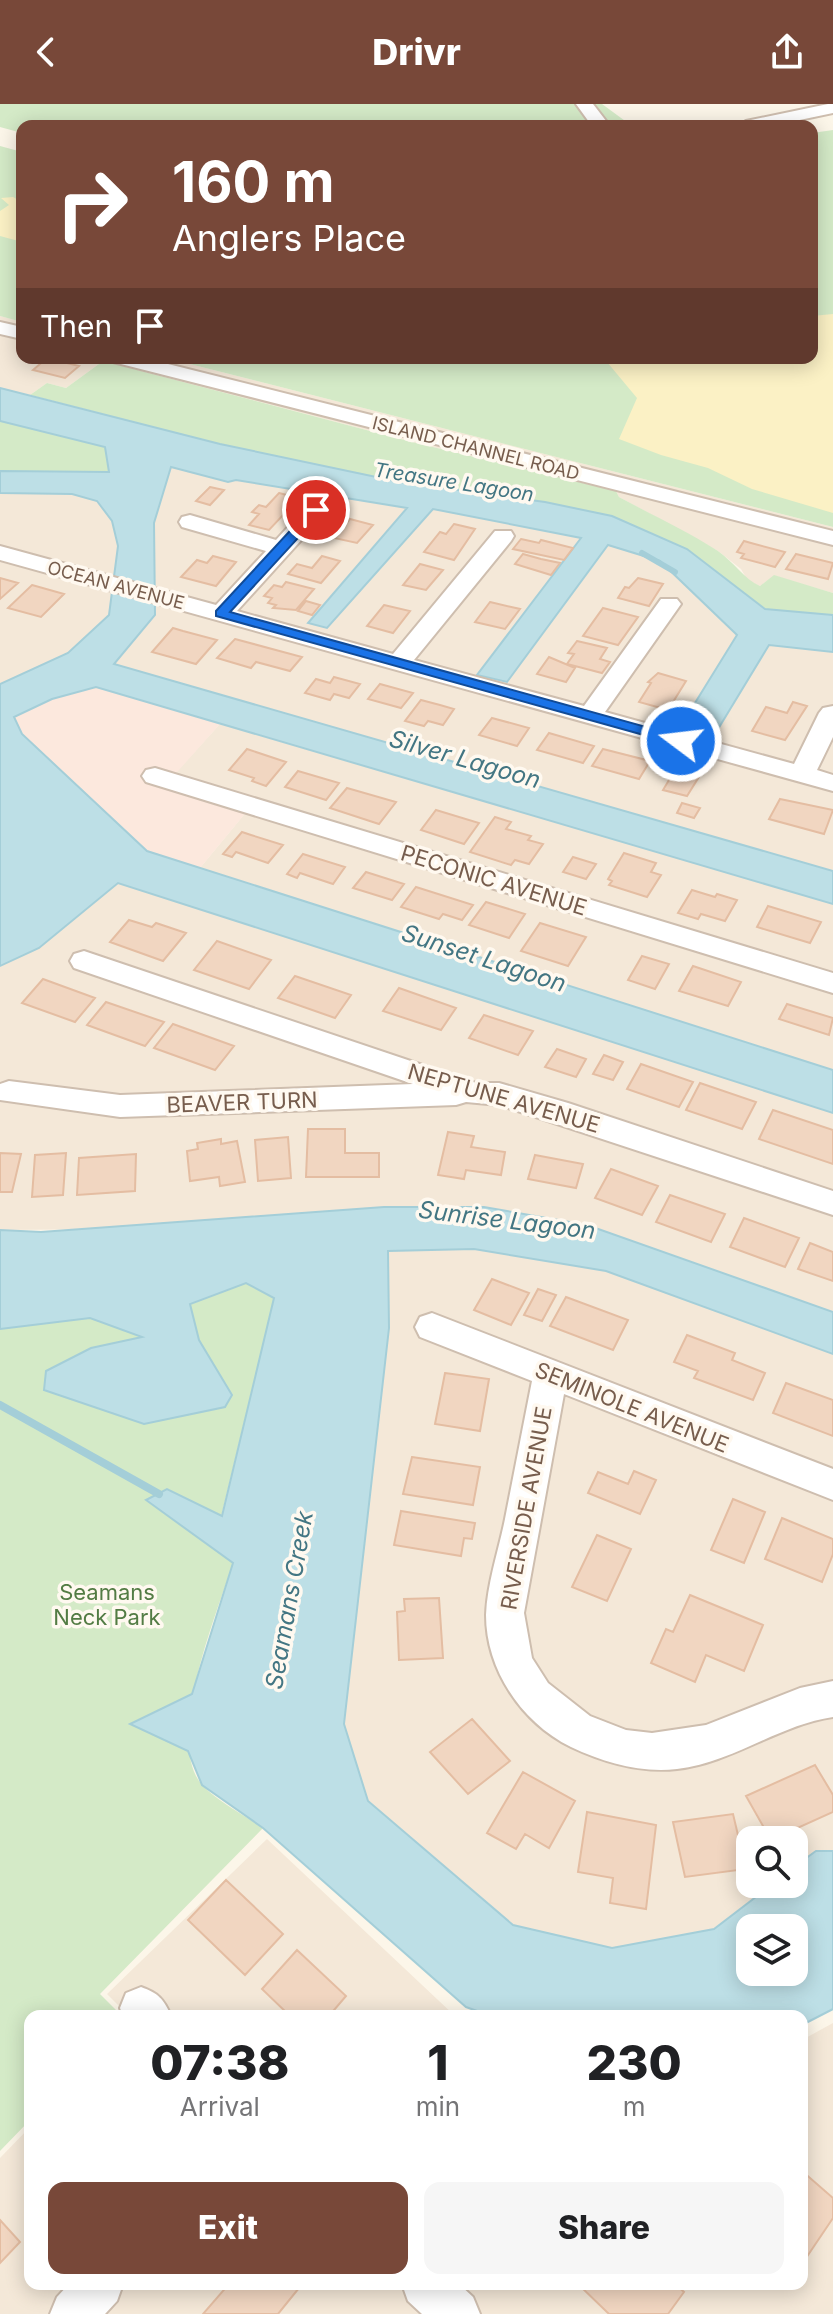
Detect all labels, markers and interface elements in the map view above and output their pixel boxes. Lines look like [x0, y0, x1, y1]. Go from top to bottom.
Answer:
icon: back [24, 30, 68, 74]
text: Drivr [372, 30, 461, 74]
icon: share [765, 30, 809, 74]
text: 160 m [172, 148, 335, 216]
icon: right [40, 152, 144, 256]
text: Anglers Place [172, 216, 406, 260]
icon: arrive [128, 304, 172, 348]
text: Then [40, 308, 112, 344]
street label: ISLAND CHANNEL ROAD [370, 412, 582, 484]
water label: Treasure Lagoon [373, 458, 535, 506]
pin [282, 476, 350, 544]
icon: arrive [294, 488, 338, 532]
street label: OCEAN AVENUE [45, 557, 187, 613]
position arrow [639, 699, 723, 783]
water label: Silver Lagoon [386, 724, 544, 794]
street label: PECONIC AVENUE [398, 839, 590, 921]
water label: Sunset Lagoon [398, 918, 570, 998]
street label: NEPTUNE AVENUE [405, 1058, 603, 1138]
street label: BEAVER TURN [166, 1086, 318, 1118]
water label: Sunrise Lagoon [417, 1195, 597, 1245]
street label: SEMINOLE AVENUE [531, 1356, 733, 1458]
street label: RIVERSIDE AVENUE [495, 1404, 557, 1612]
water label: Seamans Creek [259, 1508, 319, 1691]
park label: Seamans Neck Park [53, 1579, 161, 1630]
map controls [736, 1826, 808, 1986]
button: search [736, 1826, 808, 1898]
button: layers [736, 1914, 808, 1986]
text: 07:38 [150, 2033, 289, 2092]
text: 1 [427, 2033, 449, 2092]
text: 230 [586, 2033, 682, 2092]
text: Arrival [180, 2091, 260, 2122]
text: min [416, 2091, 460, 2122]
text: m [623, 2091, 645, 2122]
button: Exit [48, 2182, 408, 2274]
button: Share [424, 2182, 784, 2274]

